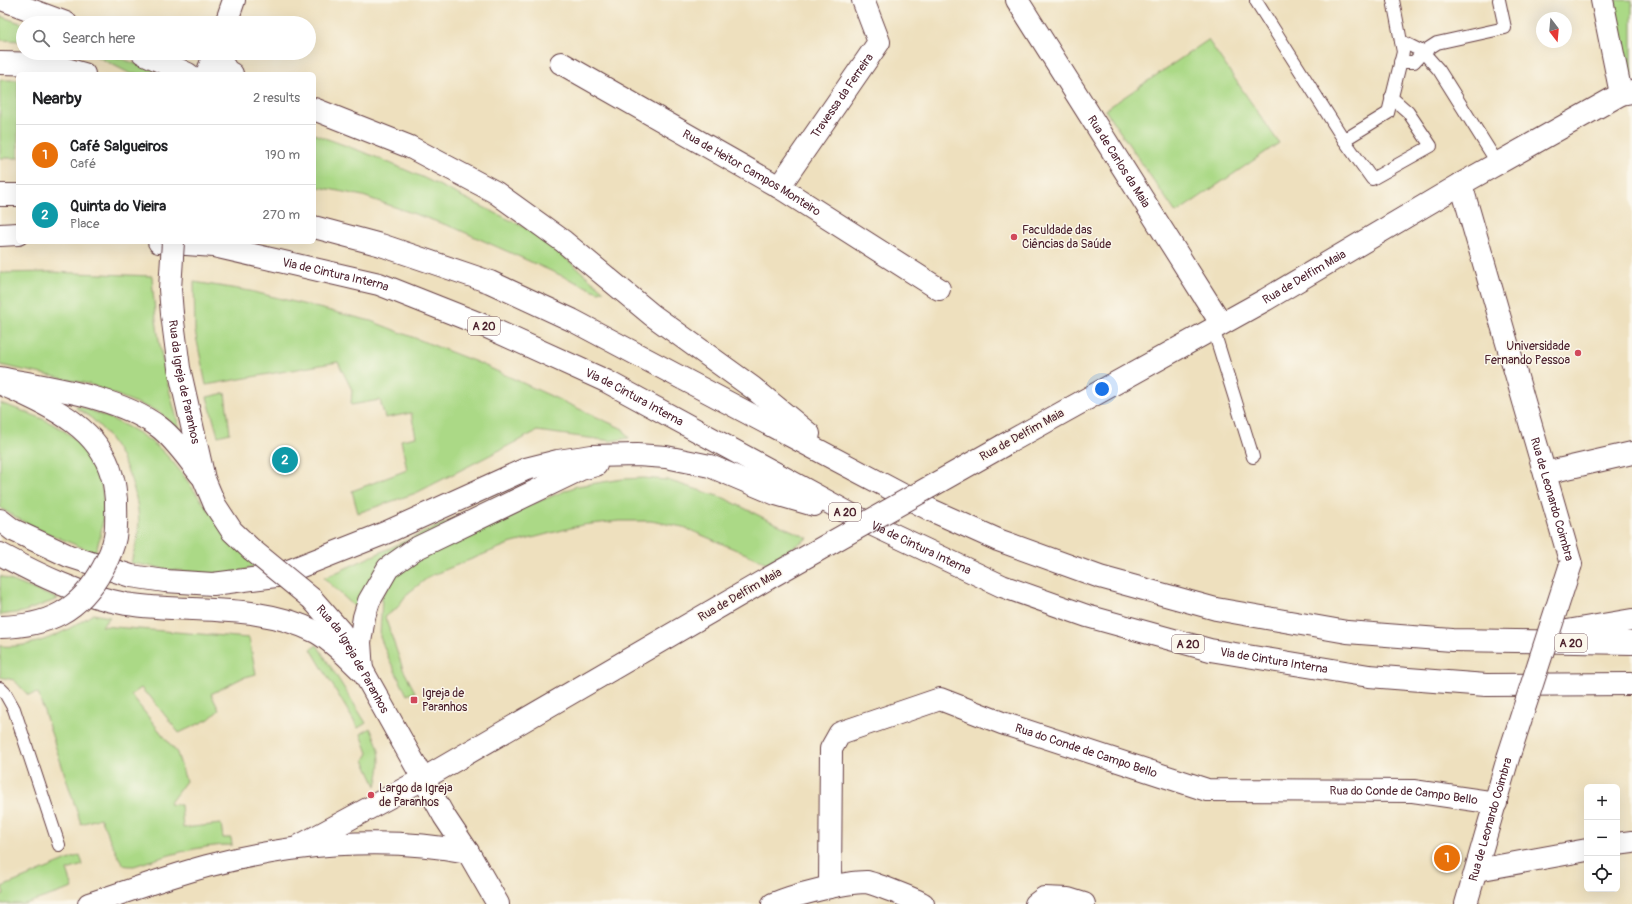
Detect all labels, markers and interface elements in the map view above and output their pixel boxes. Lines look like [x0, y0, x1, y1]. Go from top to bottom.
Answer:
north arrow [1536, 12, 1572, 48]
search box [16, 16, 316, 60]
icon: search [30, 27, 52, 49]
text: Search here [62, 29, 135, 48]
street label: Travessa da Ferreira [808, 50, 877, 141]
text: Nearby [32, 88, 81, 109]
text: 2 results [253, 90, 300, 106]
street label: Rua de Carlos da Maia [1084, 113, 1154, 211]
street label: Rua de Heitor Campos Monteiro [680, 126, 824, 220]
text: Café Salgueiros [70, 137, 168, 156]
text: 1 [42, 147, 48, 163]
text: 190 m [265, 147, 300, 163]
text: Café [70, 156, 96, 172]
text: Quinta do Vieira [70, 197, 166, 216]
text: 2 [41, 207, 49, 223]
text: 270 m [263, 207, 300, 223]
text: Place [70, 216, 99, 232]
place label: Faculdade das Ciências da Saúde [1022, 223, 1111, 252]
marker: Faculdade das Ciências da Saúde [1009, 232, 1019, 242]
street label: Rua de Delfim Maia [1260, 246, 1349, 307]
street label: Via de Cintura Interna [281, 254, 392, 295]
road number: A 20 [468, 317, 500, 335]
street label: Rua da Igreja de Paranhos [165, 319, 203, 446]
place label: Universidade Fernando Pessoa [1484, 339, 1570, 368]
marker: Universidade Fernando Pessoa [1573, 348, 1583, 358]
street label: Via de Cintura Interna [583, 365, 686, 429]
your location [1092, 379, 1112, 399]
street label: Rua de Delfim Maia [977, 405, 1067, 464]
street label: Rua de Leonardo Coimbra [1527, 435, 1577, 563]
pin: 2 [272, 445, 298, 475]
road number: A 20 [829, 503, 861, 521]
street label: Via de Cintura Interna [869, 518, 974, 578]
street label: Rua de Delfim Maia [695, 565, 785, 625]
street label: Rua da Igreja de Paranhos [313, 602, 393, 716]
road number: A 20 [1555, 634, 1587, 652]
road number: A 20 [1172, 635, 1204, 653]
street label: Via de Cintura Interna [1219, 644, 1329, 677]
place label: Igreja de Paranhos [422, 686, 468, 715]
marker: Igreja de Paranhos [409, 695, 419, 705]
street label: Rua do Conde de Campo Bello [1013, 720, 1160, 781]
street label: Rua de Leonardo Coimbra [1465, 755, 1515, 883]
place label: Largo da Igreja de Paranhos [379, 781, 453, 810]
street label: Rua do Conde de Campo Bello [1329, 783, 1479, 808]
map controls [1584, 784, 1620, 892]
button: + [1584, 784, 1620, 820]
marker: Largo da Igreja de Paranhos [366, 790, 376, 800]
button: − [1584, 820, 1620, 856]
pin: 1 [1434, 843, 1460, 873]
button: locate [1584, 856, 1620, 892]

